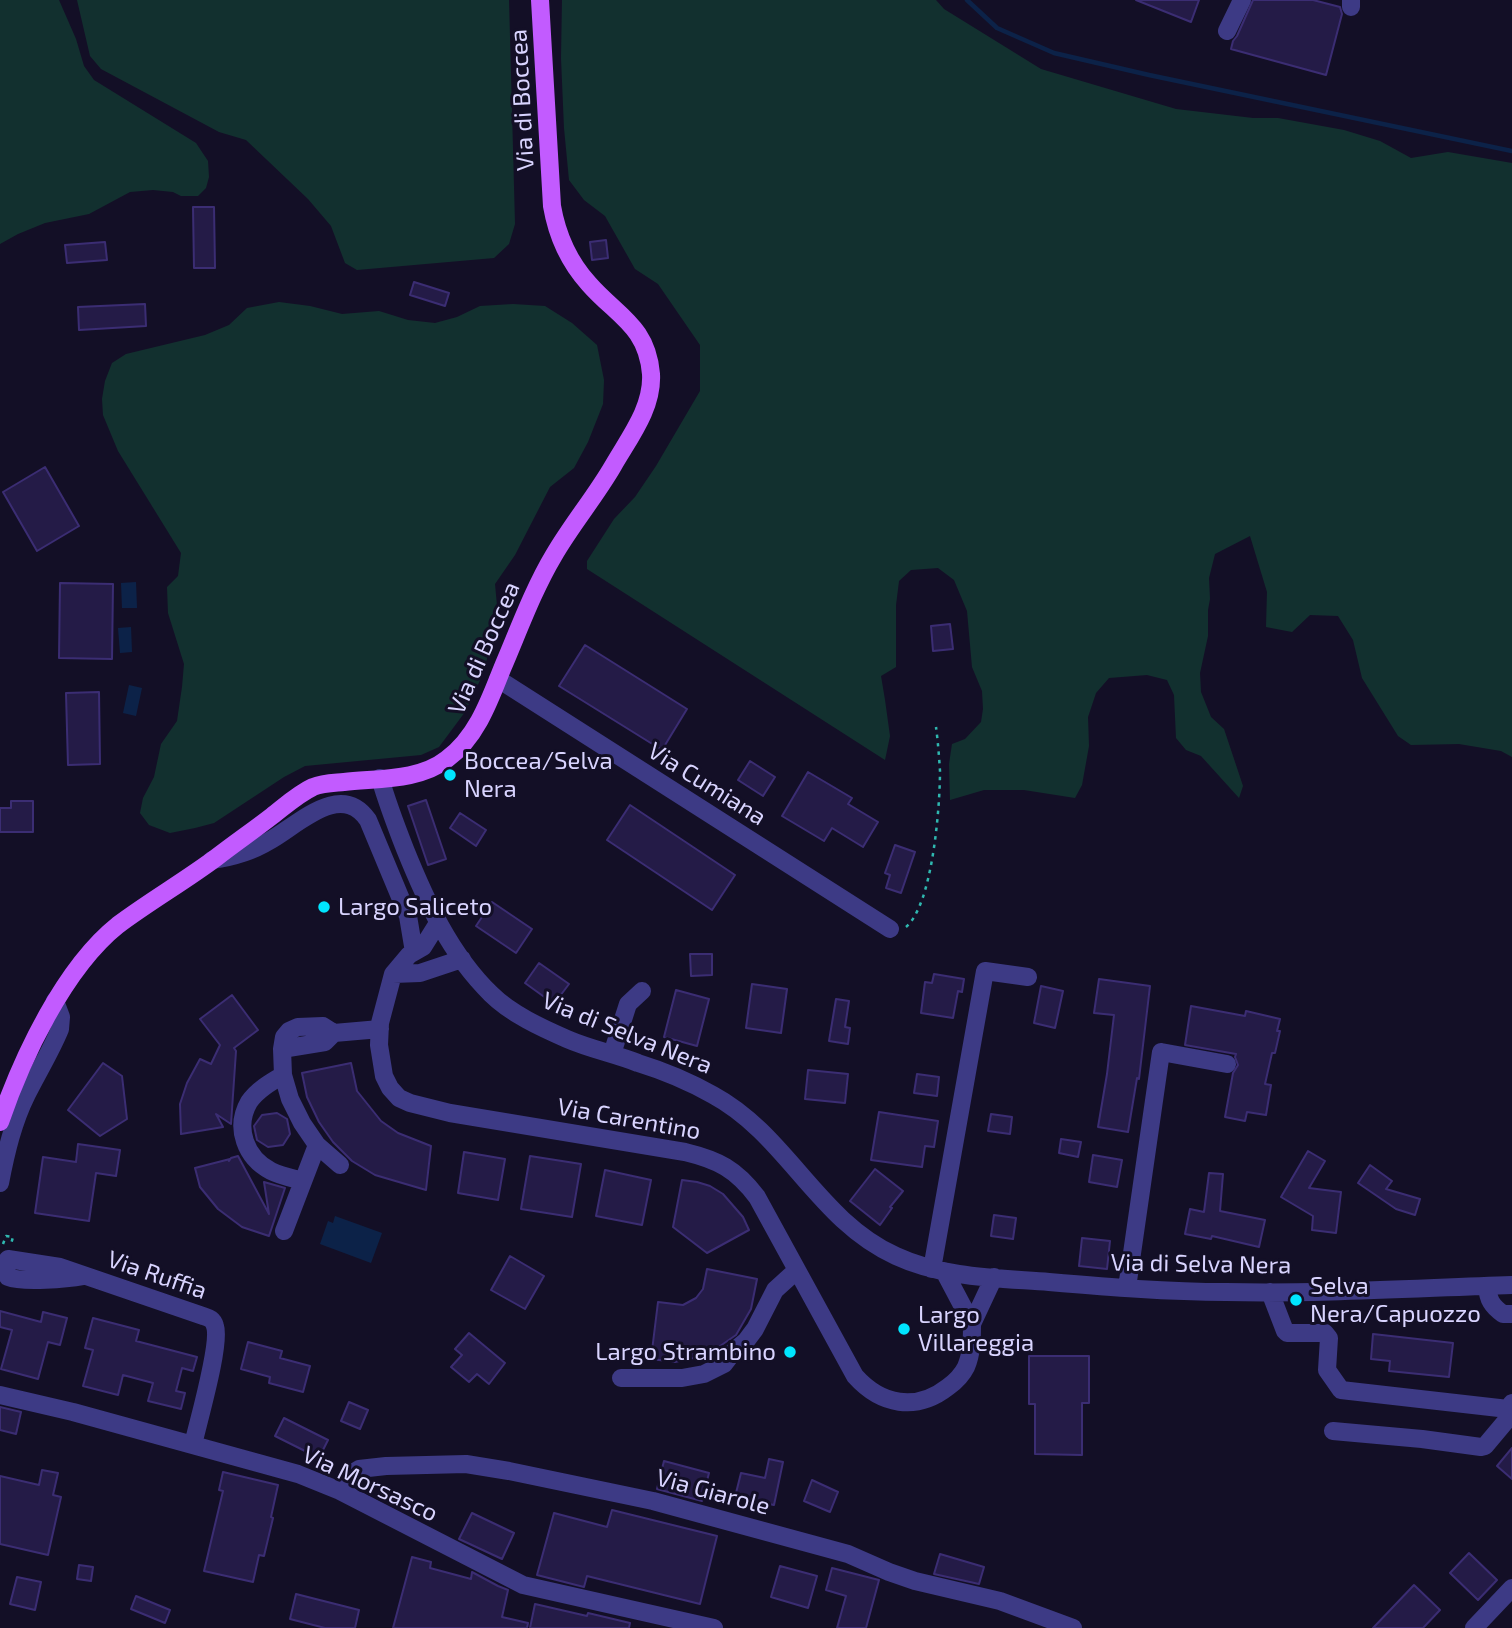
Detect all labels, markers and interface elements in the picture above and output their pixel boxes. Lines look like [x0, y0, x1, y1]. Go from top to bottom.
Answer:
street label: Via di Boccea [504, 28, 540, 172]
street label: Via di Boccea [442, 577, 526, 719]
street label: Via Cumiana [643, 736, 771, 832]
place label: Boccea/Selva Nera [464, 747, 613, 803]
marker: Boccea/Selva Nera [442, 767, 458, 783]
place label: Largo Saliceto [338, 893, 492, 921]
marker: Largo Saliceto [316, 899, 332, 915]
street label: Via di Selva Nera [538, 986, 716, 1080]
street label: Via Carentino [555, 1092, 703, 1146]
street label: Via Ruffia [104, 1245, 210, 1305]
street label: Via di Selva Nera [1110, 1248, 1292, 1280]
place label: Selva Nera/Capuozzo [1310, 1272, 1481, 1328]
marker: Selva Nera/Capuozzo [1288, 1292, 1304, 1308]
place label: Largo Villareggia [918, 1301, 1034, 1357]
marker: Largo Villareggia [896, 1321, 912, 1337]
place label: Largo Strambino [595, 1338, 776, 1366]
marker: Largo Strambino [782, 1344, 798, 1360]
street label: Via Morsasco [298, 1440, 442, 1528]
street label: Via Giarole [653, 1463, 773, 1521]

